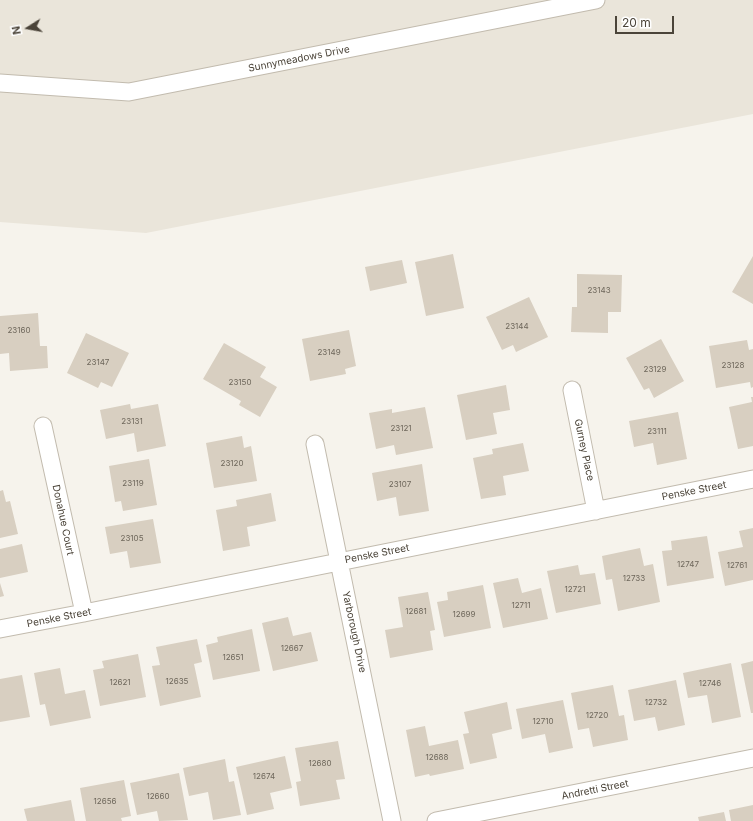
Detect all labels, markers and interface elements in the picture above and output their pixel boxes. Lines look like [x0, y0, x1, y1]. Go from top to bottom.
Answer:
north arrow [8, 8, 48, 48]
scale bar [617, 8, 676, 34]
text: 20 m [622, 15, 651, 30]
text: N [9, 25, 24, 36]
street label: Sunnymeadows Drive [247, 43, 351, 75]
house number: 23143 [587, 286, 611, 296]
house number: 23144 [505, 322, 529, 332]
house number: 23160 [7, 326, 31, 336]
house number: 23149 [317, 348, 341, 358]
house number: 23147 [87, 358, 109, 368]
house number: 23128 [722, 361, 744, 371]
house number: 23129 [644, 365, 666, 375]
house number: 23150 [229, 378, 251, 388]
house number: 23131 [121, 417, 143, 427]
street label: Gurney Place [572, 418, 596, 482]
house number: 23121 [390, 424, 412, 434]
house number: 23111 [647, 427, 667, 437]
house number: 23120 [220, 459, 244, 469]
house number: 23119 [122, 479, 144, 489]
street label: Penske Street [661, 479, 727, 503]
house number: 23107 [389, 480, 411, 490]
street label: Donahue Court [50, 484, 76, 556]
house number: 23105 [121, 534, 143, 544]
street label: Penske Street [344, 542, 410, 566]
house number: 12747 [677, 560, 699, 570]
house number: 12761 [727, 561, 747, 571]
house number: 12733 [623, 574, 645, 584]
house number: 12721 [565, 585, 585, 595]
street label: Yarborough Drive [340, 590, 368, 674]
house number: 12711 [511, 601, 531, 611]
street label: Penske Street [26, 606, 92, 630]
house number: 12681 [405, 607, 427, 617]
house number: 12699 [452, 610, 476, 620]
house number: 12667 [281, 644, 303, 654]
house number: 12651 [222, 653, 244, 663]
house number: 12635 [166, 677, 188, 687]
house number: 12621 [109, 678, 131, 688]
house number: 12746 [699, 679, 721, 689]
house number: 12732 [645, 698, 667, 708]
house number: 12720 [586, 711, 608, 721]
house number: 12710 [533, 717, 553, 727]
house number: 12688 [426, 753, 448, 763]
house number: 12680 [308, 759, 332, 769]
house number: 12674 [253, 772, 275, 782]
street label: Andretti Street [560, 778, 630, 802]
house number: 12660 [146, 792, 170, 802]
house number: 12656 [94, 797, 116, 807]

